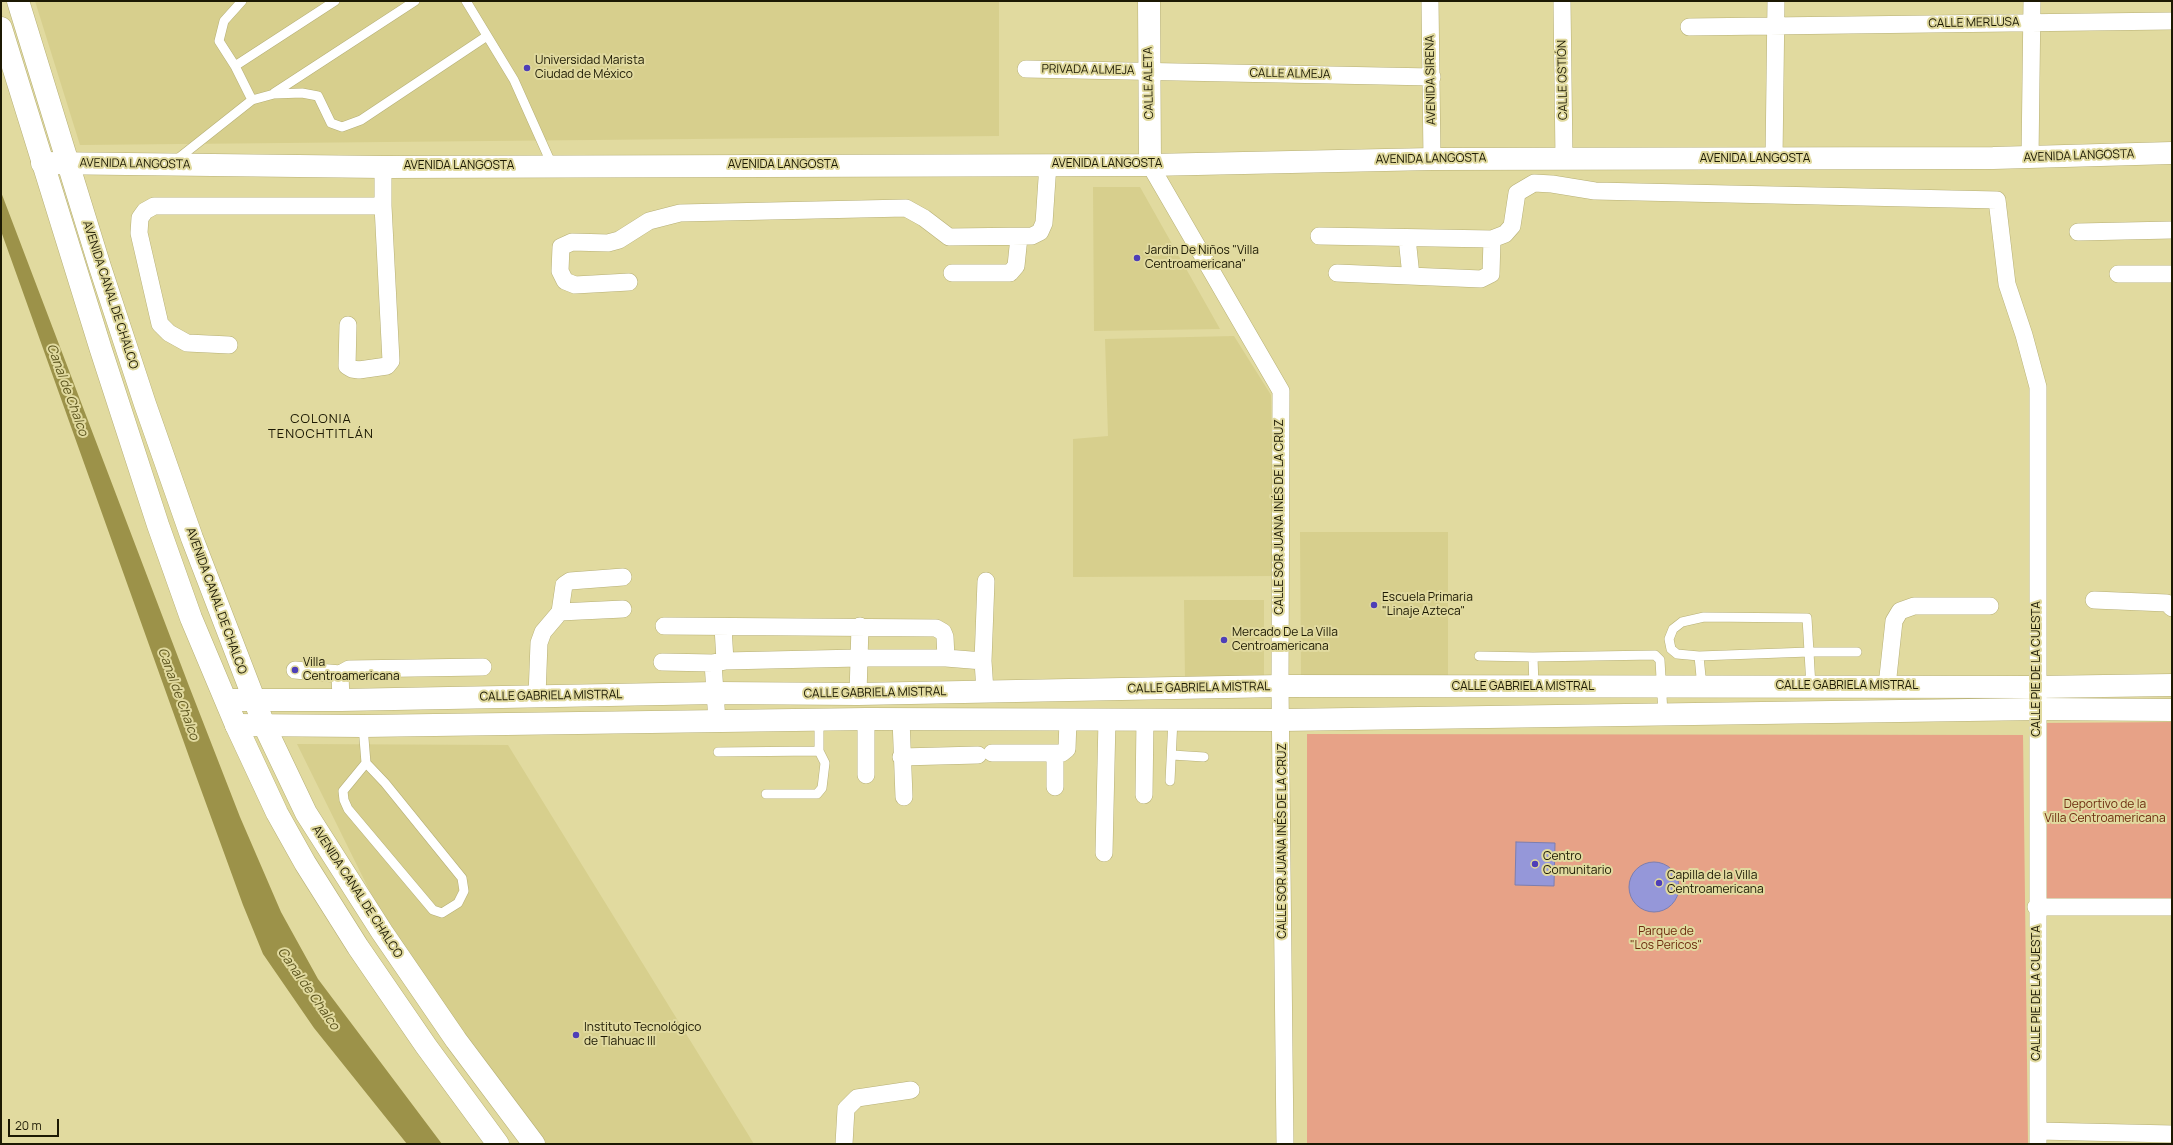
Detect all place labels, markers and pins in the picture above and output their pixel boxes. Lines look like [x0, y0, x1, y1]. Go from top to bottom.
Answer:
place label: Universidad Marista Ciudad de México [535, 54, 644, 82]
marker: Universidad Marista Ciudad de México [522, 63, 532, 73]
place label: Jardin De Niños "Villa Centroamericana" [1145, 244, 1259, 272]
marker: Jardin De Niños "Villa Centroamericana" [1132, 253, 1142, 263]
place label: Escuela Primaria "Linaje Azteca" [1382, 591, 1473, 619]
marker: Escuela Primaria "Linaje Azteca" [1369, 600, 1379, 610]
place label: Mercado De La Villa Centroamericana [1232, 626, 1338, 654]
marker: Mercado De La Villa Centroamericana [1219, 635, 1229, 645]
place label: Villa Centroamericana [303, 656, 400, 684]
marker: Villa Centroamericana [290, 665, 300, 675]
place label: Centro Comunitario [1543, 850, 1612, 878]
marker: Centro Comunitario [1530, 859, 1540, 869]
place label: Capilla de la Villa Centroamericana [1667, 869, 1764, 897]
marker: Capilla de la Villa Centroamericana [1654, 878, 1664, 888]
place label: Instituto Tecnológico de Tlahuac III [584, 1021, 701, 1049]
marker: Instituto Tecnológico de Tlahuac III [571, 1030, 581, 1040]

